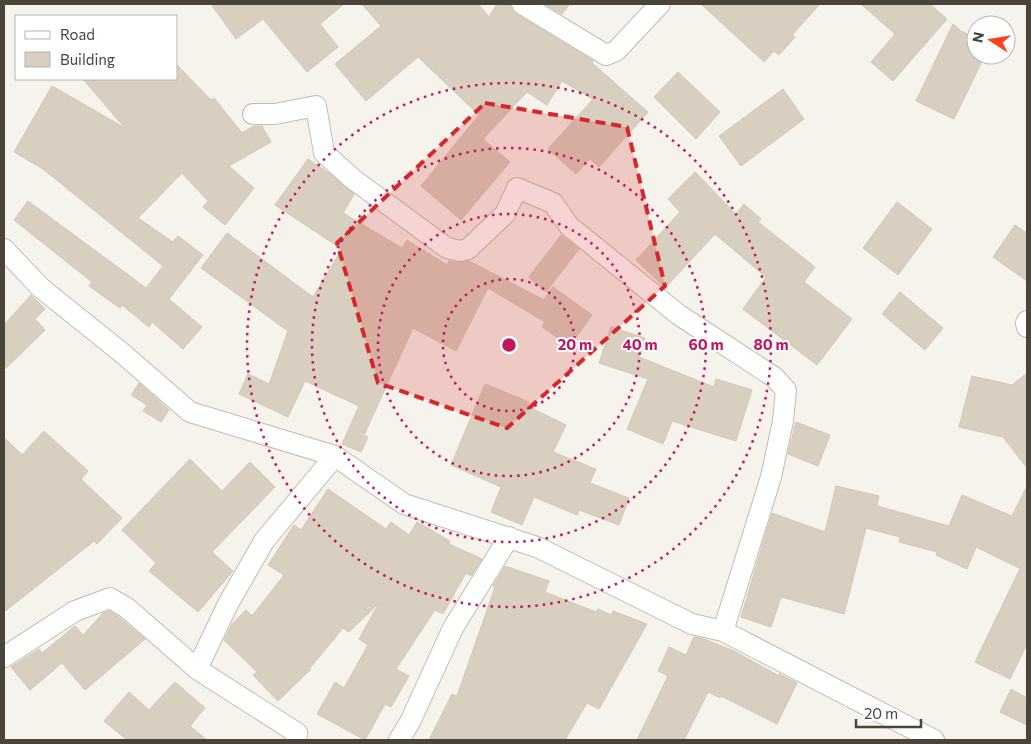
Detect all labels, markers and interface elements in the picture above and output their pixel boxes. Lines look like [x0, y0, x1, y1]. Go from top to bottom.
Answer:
legend [15, 15, 178, 80]
north arrow [966, 15, 1016, 65]
text: Road [60, 25, 95, 43]
text: N [968, 30, 987, 44]
text: Building [60, 50, 115, 68]
text: 20 m [558, 335, 592, 353]
text: 40 m [622, 335, 658, 353]
text: 60 m [688, 335, 724, 353]
text: 80 m [753, 335, 789, 353]
centre of rings [500, 336, 518, 354]
scale bar [856, 696, 921, 728]
text: 20 m [864, 704, 898, 722]

